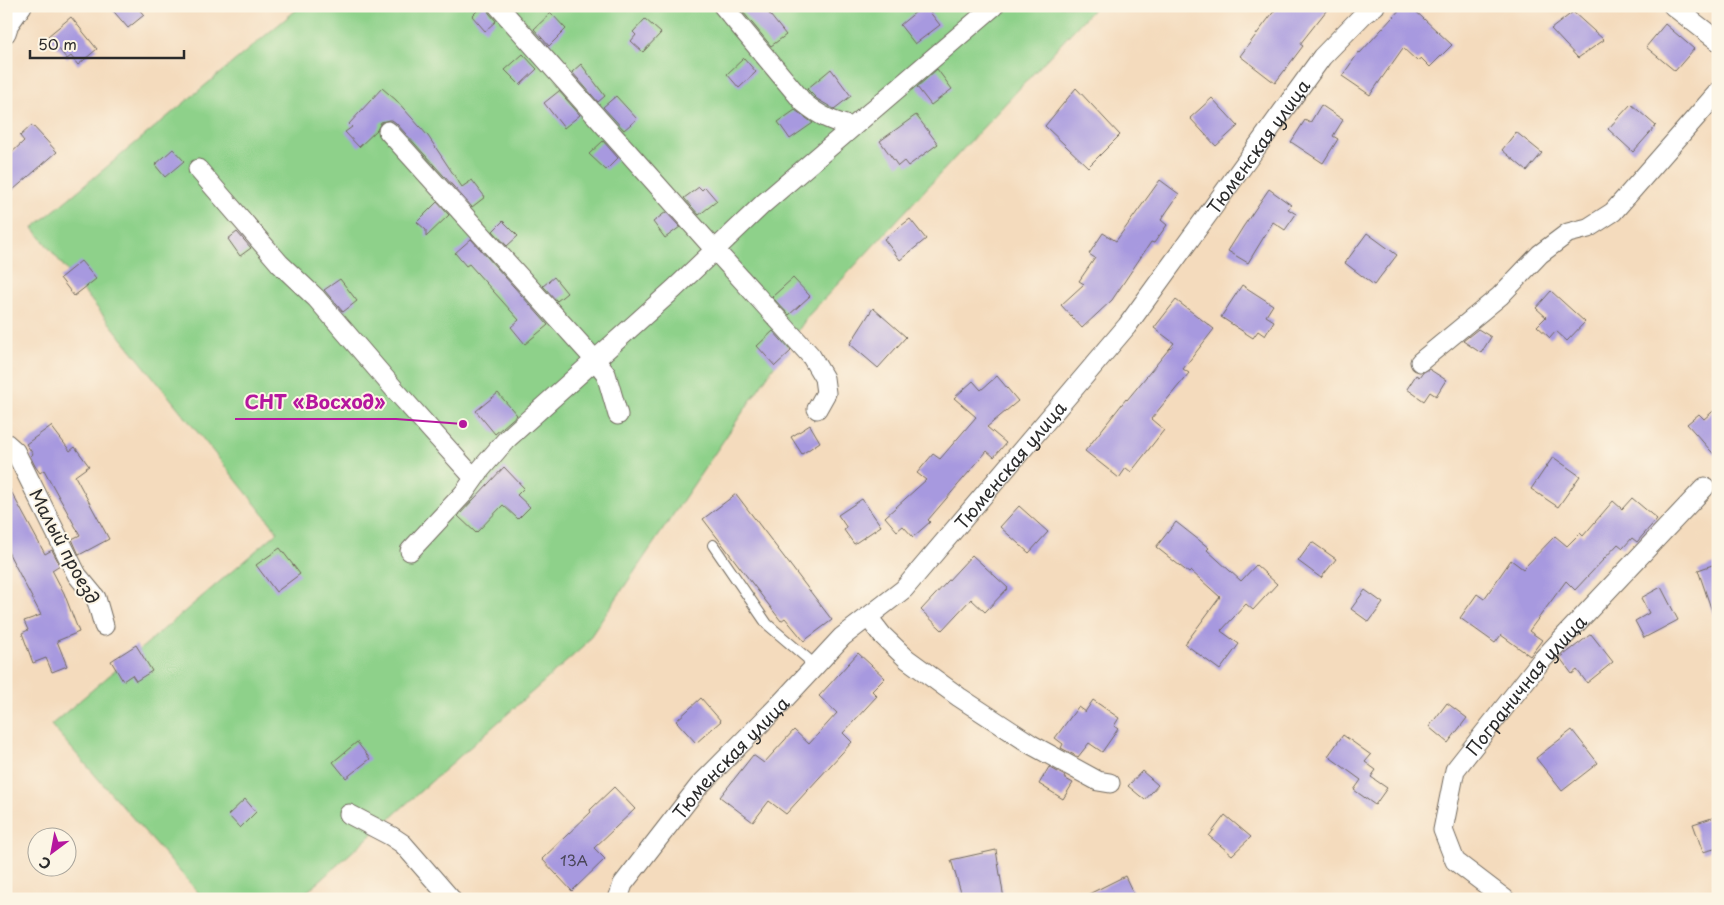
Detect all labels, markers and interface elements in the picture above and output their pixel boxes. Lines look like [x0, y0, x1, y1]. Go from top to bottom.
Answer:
scale bar [30, 28, 184, 60]
text: 50 m [38, 32, 77, 55]
street label: Тюменская улица [1199, 72, 1316, 219]
callout: СНТ «Восход» [235, 385, 396, 419]
text: СНТ «Восход» [245, 387, 385, 415]
street label: Тюменская улица [947, 394, 1072, 535]
street label: Малый проезд [23, 483, 107, 609]
street label: Пограничная улица [1458, 608, 1592, 761]
street label: Тюменская улица [665, 689, 795, 824]
north arrow [28, 828, 78, 878]
house number: 13А [560, 848, 588, 871]
text: С [35, 852, 55, 875]

